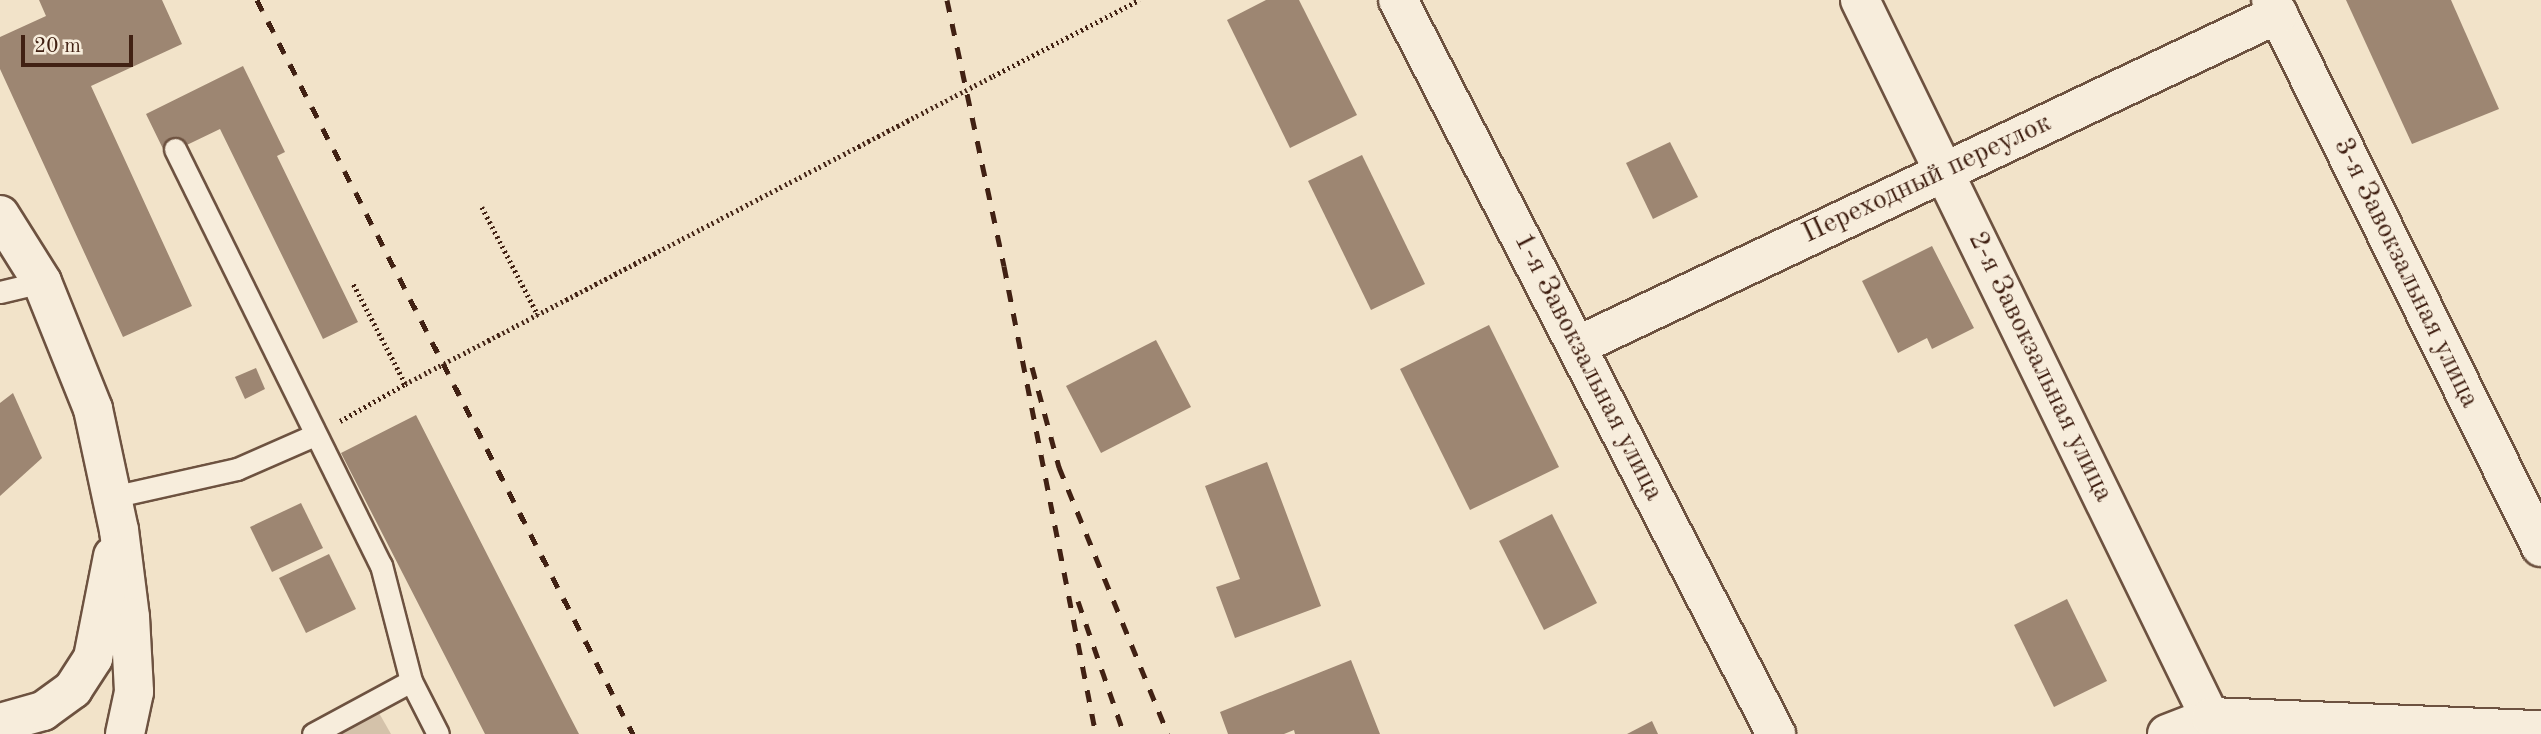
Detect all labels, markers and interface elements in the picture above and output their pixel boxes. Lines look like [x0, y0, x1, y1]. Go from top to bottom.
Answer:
scale bar [24, 21, 136, 65]
text: 20 m [34, 36, 81, 57]
street label: Переходный переулок [1797, 107, 2057, 251]
street label: 3-я Завокзальная улица [2326, 132, 2486, 414]
street label: 2-я Завокзальная улица [1960, 226, 2120, 508]
street label: 1-я Завокзальная улица [1506, 227, 1670, 507]

